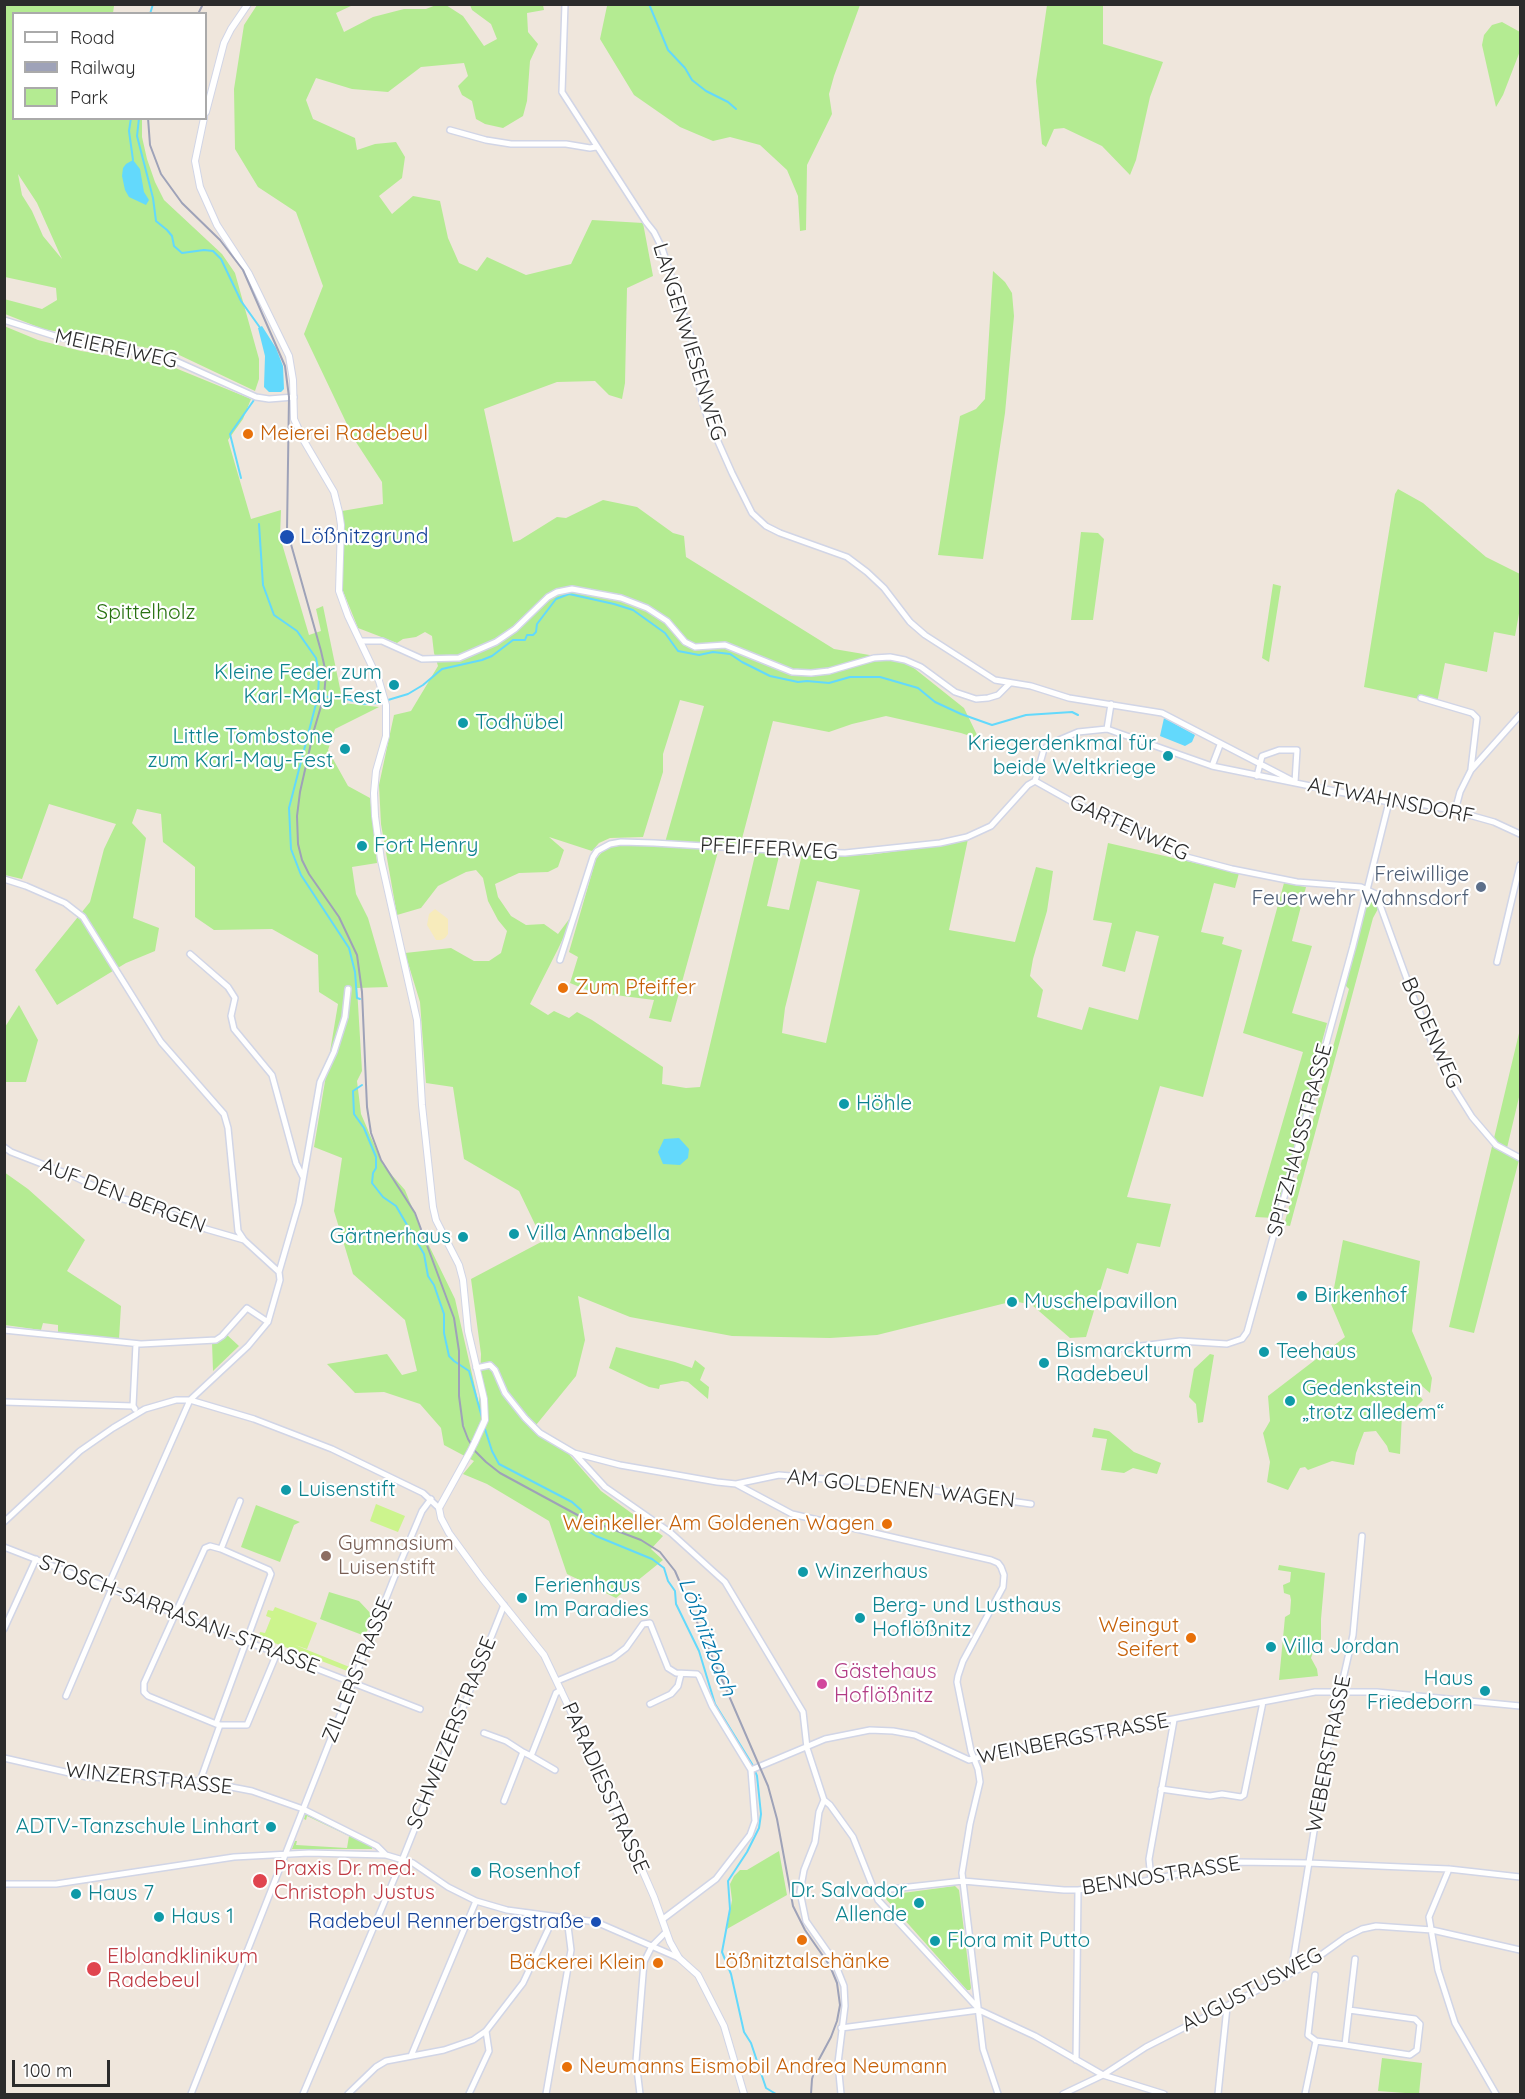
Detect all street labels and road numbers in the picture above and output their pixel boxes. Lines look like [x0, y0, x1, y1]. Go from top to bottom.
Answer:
street label: LANGENWIESENWEG [647, 240, 731, 444]
street label: MEIEREIWEG [52, 324, 180, 374]
street label: ALTWAHNSDORF [1306, 772, 1476, 830]
street label: GARTENWEG [1065, 789, 1193, 867]
street label: PFEIFFERWEG [699, 833, 839, 865]
street label: BODENWEG [1395, 974, 1467, 1092]
street label: SPITZHAUSSTRASSE [1262, 1041, 1338, 1239]
street label: AUF DEN BERGEN [37, 1153, 209, 1239]
street label: AM GOLDENEN WAGEN [786, 1465, 1016, 1513]
street label: STOSCH-SARRASANI-STRASSE [35, 1550, 323, 1680]
street label: ZILLERSTRASSE [317, 1594, 399, 1746]
street label: SCHWEIZERSTRASSE [402, 1633, 502, 1833]
street label: WEBERSTRASSE [1301, 1673, 1357, 1835]
street label: PARADIESSTRASSE [556, 1699, 654, 1877]
street label: WEINBERGSTRASSE [975, 1708, 1171, 1770]
street label: WINZERSTRASSE [64, 1758, 234, 1800]
street label: BENNOSTRASSE [1080, 1851, 1242, 1901]
street label: AUGUSTUSWEG [1177, 1942, 1327, 2038]

